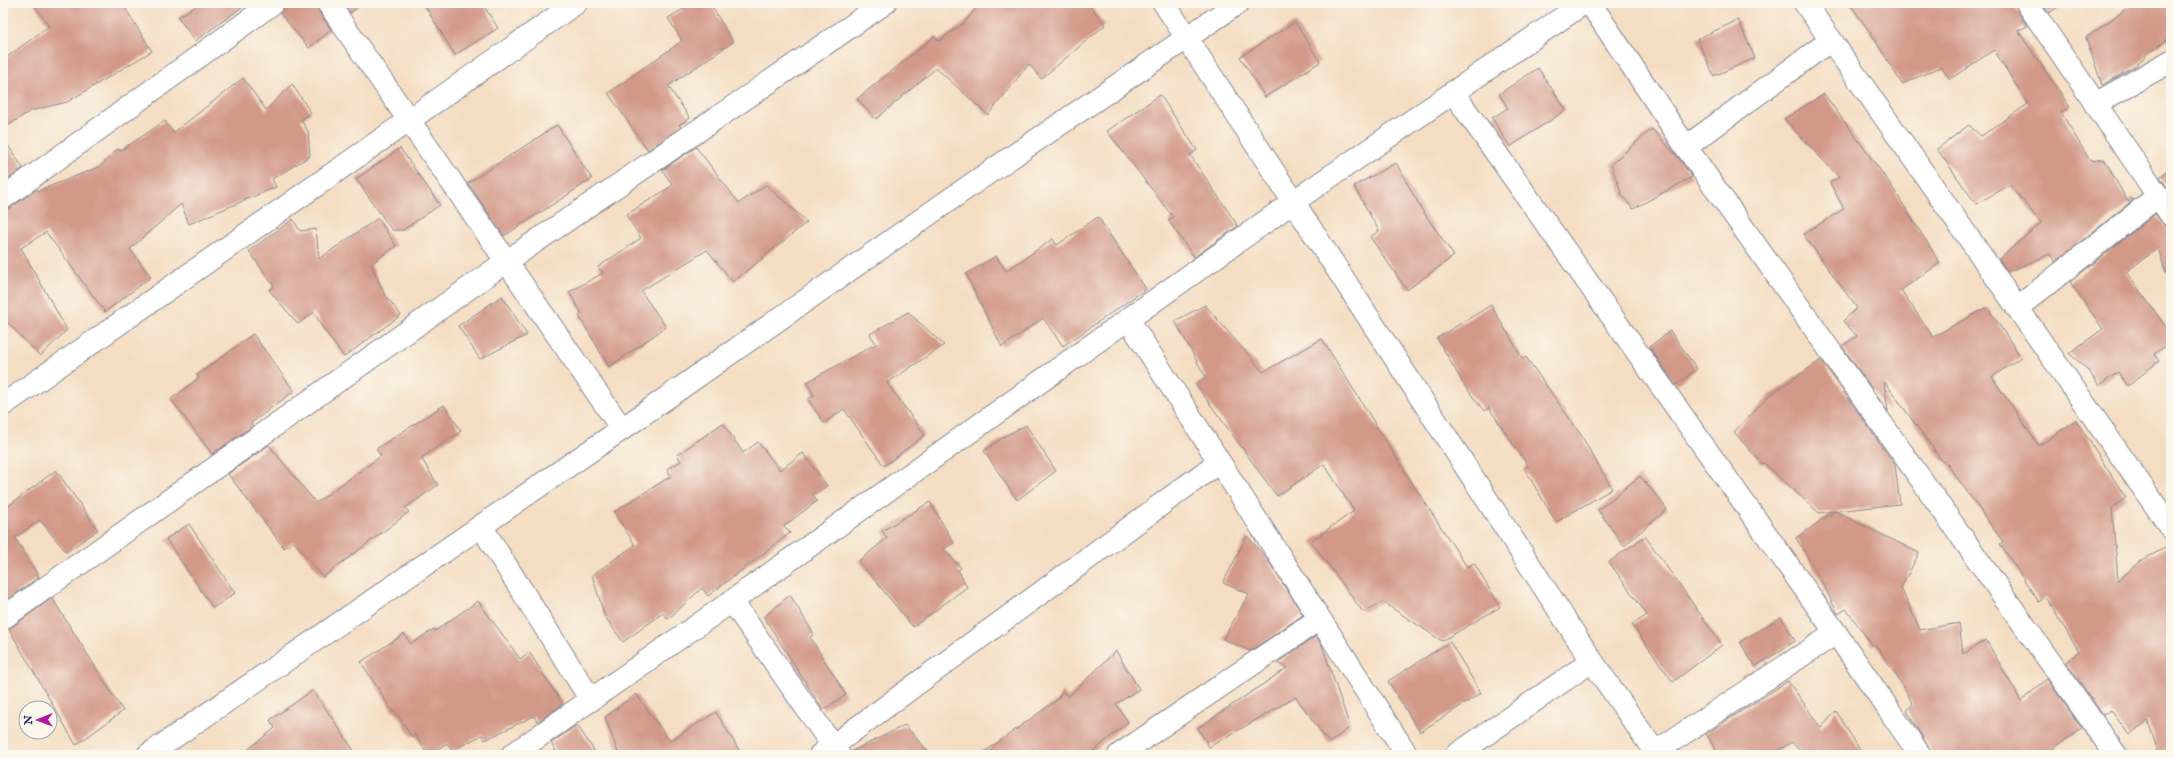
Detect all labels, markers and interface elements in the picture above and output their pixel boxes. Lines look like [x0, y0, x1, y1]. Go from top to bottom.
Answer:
north arrow [18, 700, 58, 740]
text: N [22, 715, 36, 726]

